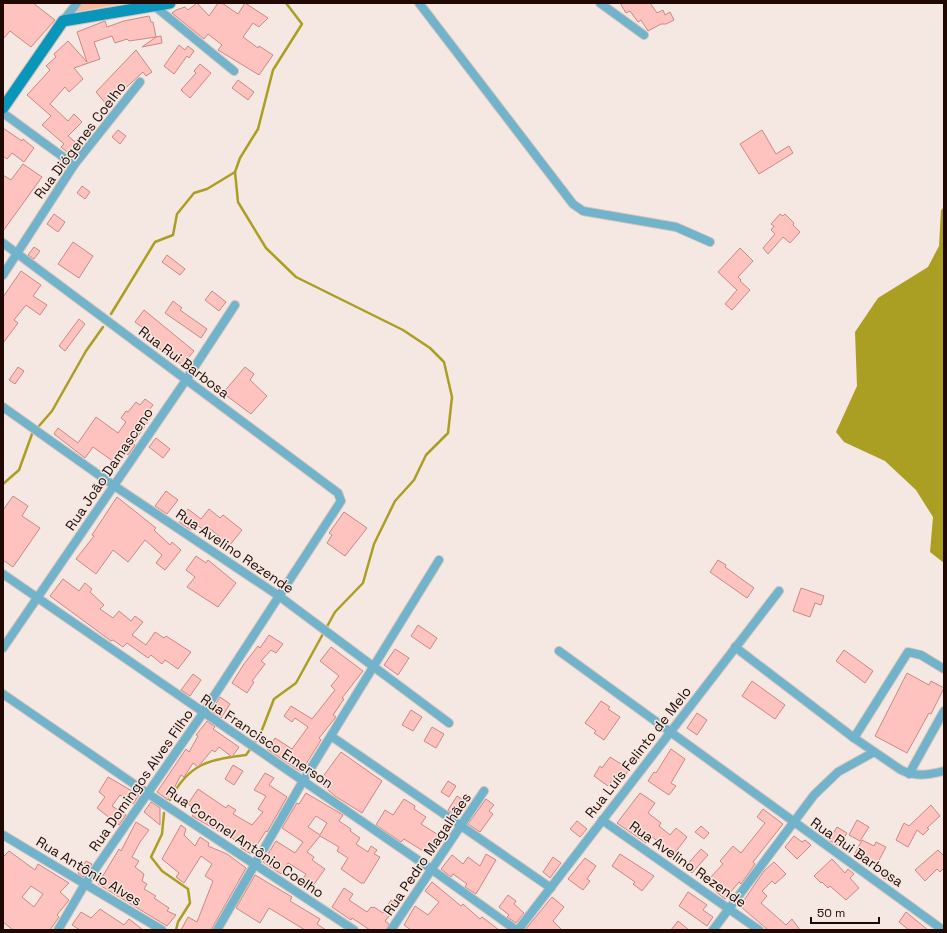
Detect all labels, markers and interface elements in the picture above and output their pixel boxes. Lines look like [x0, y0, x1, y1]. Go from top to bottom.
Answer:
street label: Rua Diógenes Coelho [30, 78, 130, 202]
street label: Rua Rui Barbosa [135, 322, 233, 402]
street label: Rua João Damasceno [61, 404, 157, 534]
street label: Rua Avelino Rezende [172, 505, 298, 597]
street label: Rua Luís Felinto de Melo [581, 682, 695, 822]
street label: Rua Francisco Emerson [197, 690, 337, 792]
street label: Rua Domingos Alves Filho [85, 705, 197, 855]
street label: Rua Coronel Antônio Coelho [162, 782, 328, 902]
street label: Rua Pedro Magalhães [379, 789, 475, 919]
street label: Rua Rui Barbosa [807, 813, 907, 891]
street label: Rua Avelino Rezende [626, 817, 750, 911]
street label: Rua Antônio Alves [33, 832, 145, 910]
scale bar [811, 899, 879, 925]
text: 50 m [817, 905, 845, 921]

